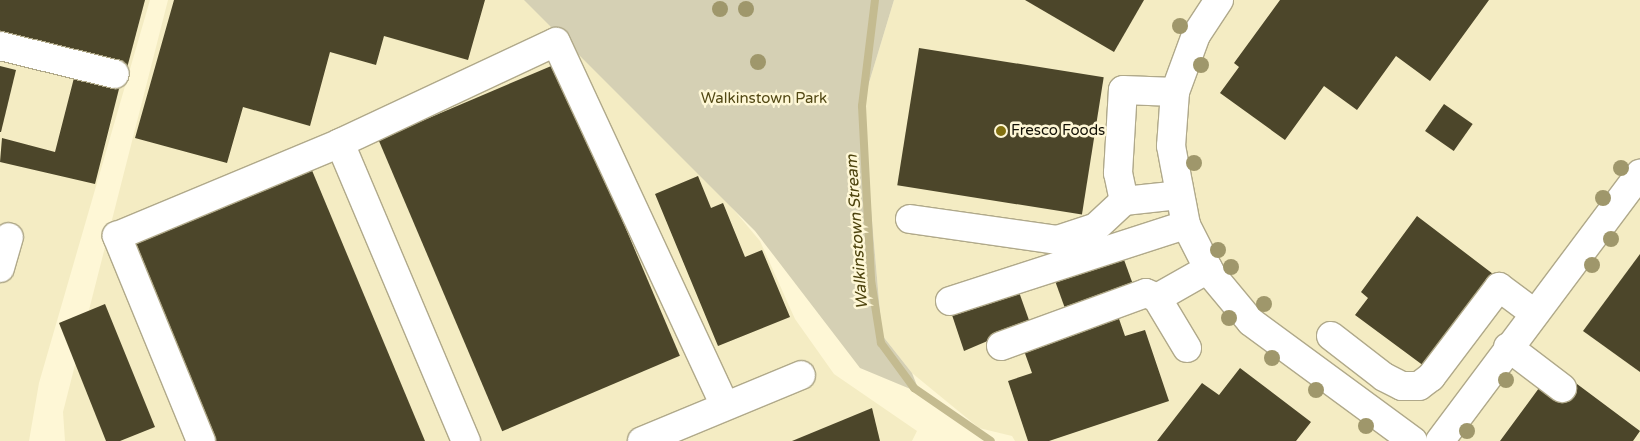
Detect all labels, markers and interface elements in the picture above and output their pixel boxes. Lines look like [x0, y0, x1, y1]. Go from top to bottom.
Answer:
park label: Walkinstown Park [701, 90, 827, 108]
place label: Fresco Foods [1011, 122, 1105, 140]
marker: Fresco Foods [995, 125, 1007, 137]
water label: Walkinstown Stream [842, 154, 872, 310]

